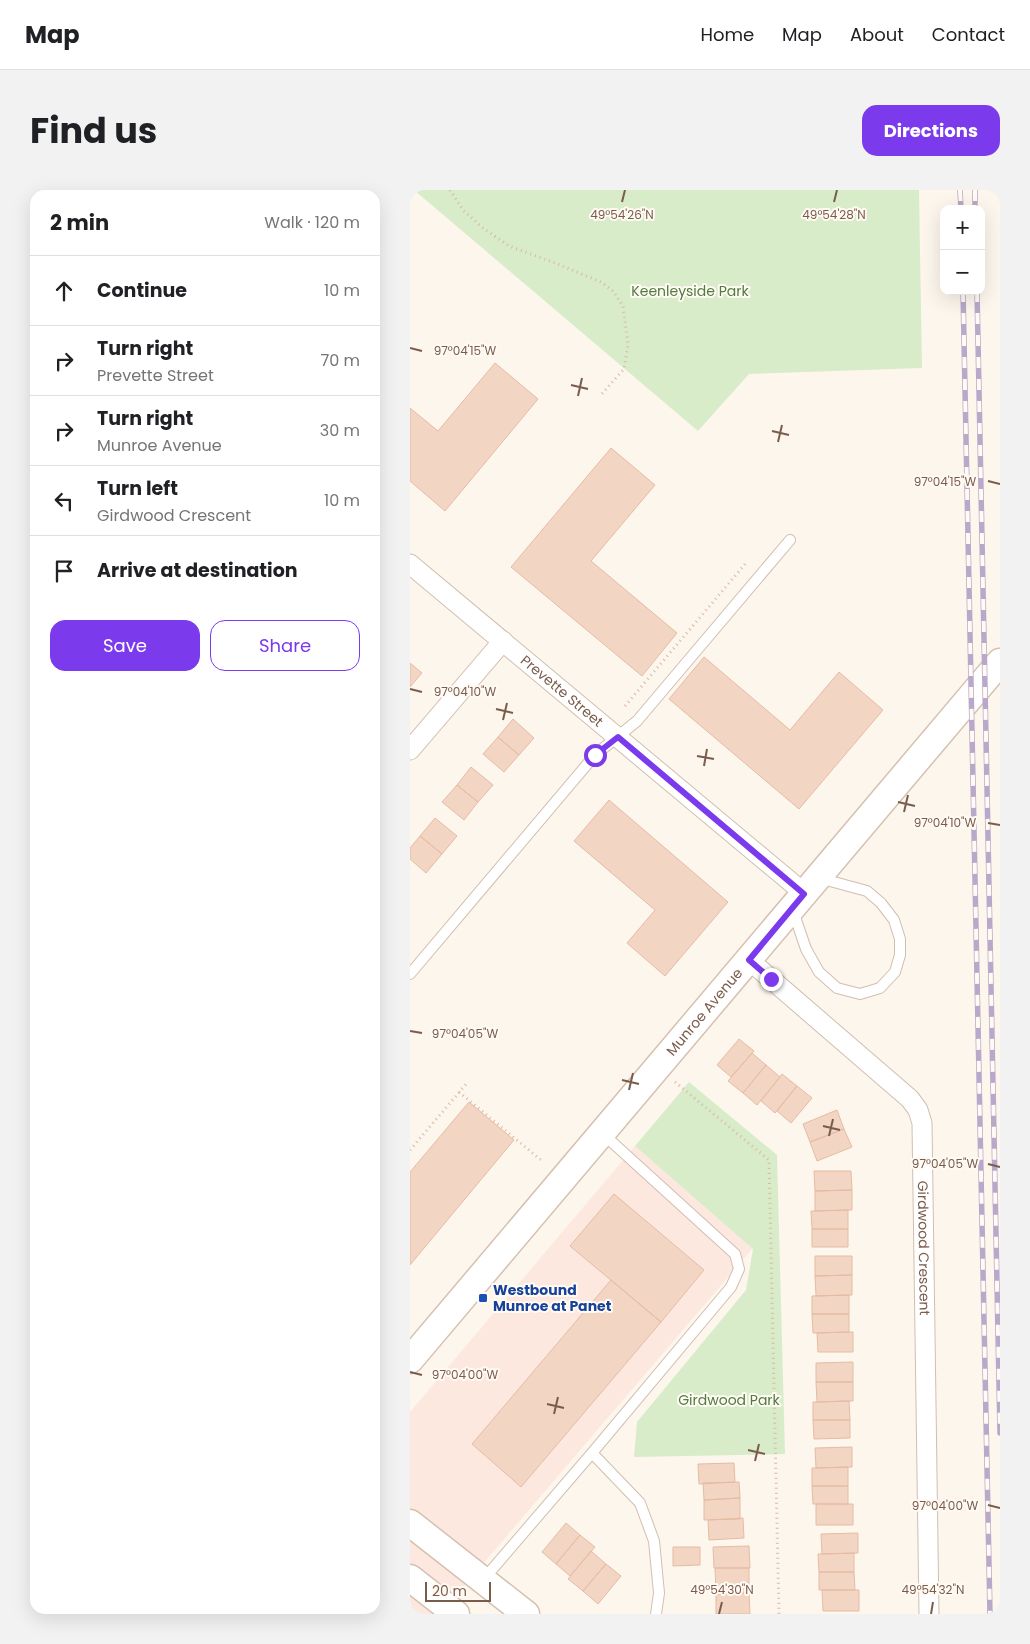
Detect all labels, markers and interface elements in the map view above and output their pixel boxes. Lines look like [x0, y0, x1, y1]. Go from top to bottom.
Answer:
text: Map [25, 18, 80, 51]
text: Home [700, 22, 754, 47]
text: Map [782, 22, 822, 47]
text: About [850, 22, 904, 47]
text: Contact [932, 22, 1005, 47]
button: Directions [862, 105, 1000, 156]
text: Find us [30, 106, 157, 155]
map controls [940, 205, 985, 295]
button: + [940, 205, 985, 250]
text: 49°54'26"N [590, 206, 654, 223]
text: 49°54'28"N [802, 206, 866, 223]
text: 2 min [50, 208, 109, 237]
text: Walk · 120 m [264, 211, 360, 234]
button: − [940, 250, 985, 295]
icon: ahead [50, 277, 78, 305]
text: Continue [97, 277, 187, 304]
text: 10 m [324, 279, 360, 302]
park label: Keenleyside Park [631, 281, 749, 301]
text: Turn right [97, 335, 193, 362]
text: 97°04'15"W [434, 342, 497, 359]
icon: right [50, 347, 78, 375]
text: 70 m [320, 349, 360, 372]
text: Prevette Street [97, 364, 214, 387]
text: Turn right [97, 405, 193, 432]
icon: right [50, 417, 78, 445]
text: 30 m [320, 419, 360, 442]
text: Munroe Avenue [97, 434, 222, 457]
text: 97°04'15"W [914, 473, 977, 490]
text: Turn left [97, 475, 178, 502]
icon: left [50, 487, 78, 515]
text: 10 m [324, 489, 360, 512]
text: Girdwood Crescent [97, 504, 251, 527]
icon: arrive [50, 557, 78, 585]
text: Arrive at destination [97, 557, 298, 584]
button: Save [50, 620, 200, 671]
button: Share [210, 620, 360, 671]
street label: Prevette Street [516, 650, 608, 731]
text: 97°04'10"W [434, 683, 497, 700]
route start [584, 744, 607, 767]
text: 97°04'10"W [914, 814, 977, 831]
street label: Munroe Avenue [661, 963, 747, 1060]
route end [760, 968, 783, 991]
text: 97°04'05"W [432, 1025, 498, 1042]
text: 97°04'05"W [912, 1155, 978, 1172]
street label: Girdwood Crescent [913, 1180, 935, 1316]
place label: Westbound Munroe at Panet [493, 1280, 612, 1316]
marker: Westbound Munroe at Panet [477, 1292, 489, 1304]
text: 97°04'00"W [432, 1366, 498, 1383]
park label: Girdwood Park [678, 1390, 781, 1410]
text: 97°04'00"W [912, 1497, 978, 1514]
scale bar [425, 1579, 491, 1602]
text: 20 m [432, 1581, 467, 1601]
text: 49°54'30"N [690, 1581, 754, 1598]
text: 49°54'32"N [902, 1581, 964, 1598]

